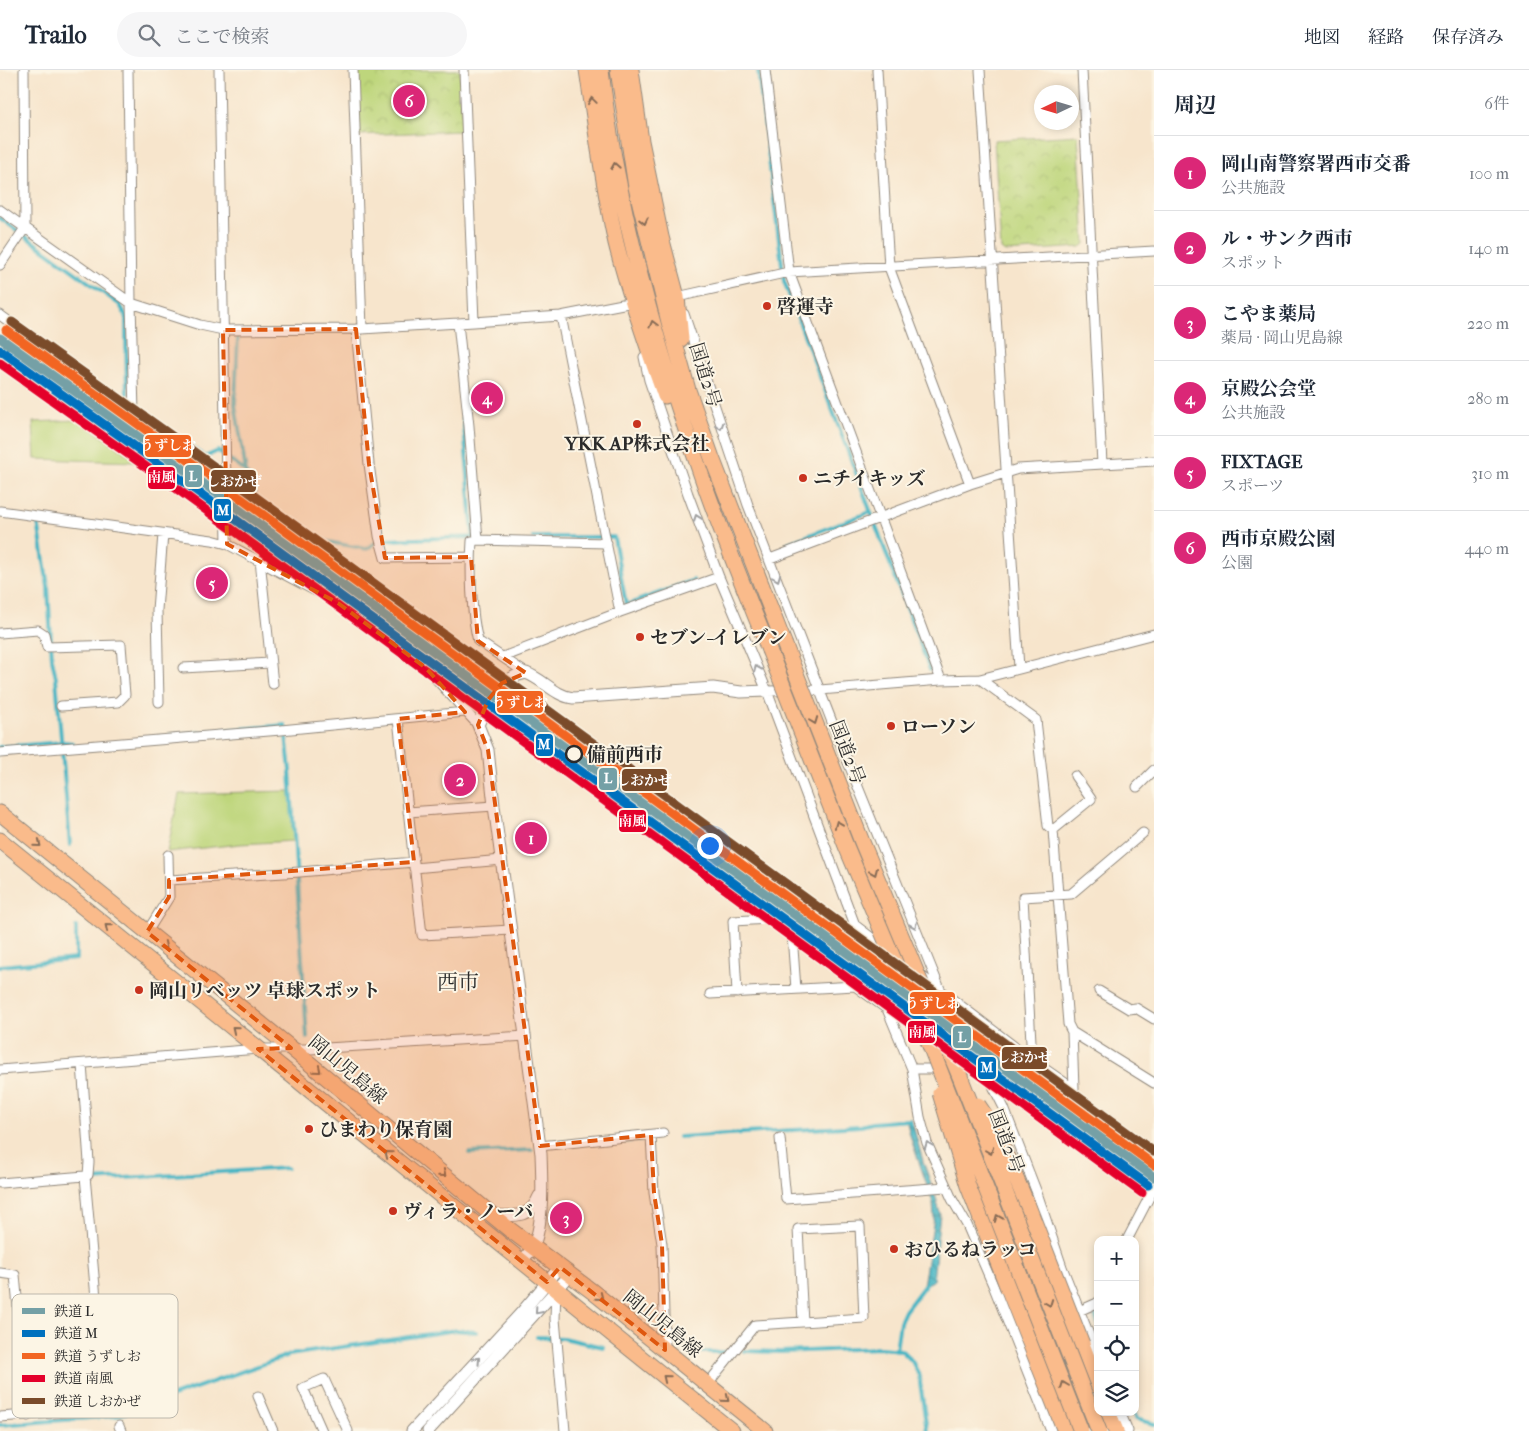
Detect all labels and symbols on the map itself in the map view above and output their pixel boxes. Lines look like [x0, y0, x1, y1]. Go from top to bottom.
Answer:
pin: 6 [393, 82, 425, 120]
north arrow [1034, 85, 1079, 130]
one-way arrow [587, 96, 597, 105]
one-way arrow [611, 161, 621, 170]
one-way arrow [638, 217, 649, 226]
place label: 啓運寺 [777, 296, 834, 318]
marker: 啓運寺 [761, 300, 773, 312]
one-way arrow [648, 319, 659, 328]
street label: 国道2号 [685, 340, 725, 410]
pin: 4 [471, 379, 503, 417]
marker: YKK AP株式会社 [631, 418, 643, 430]
one-way arrow [715, 421, 725, 430]
place label: YKK AP株式会社 [564, 433, 709, 455]
line badge: うずしお [144, 434, 192, 458]
text: うずしお [140, 437, 196, 454]
line badge: L [184, 464, 203, 488]
line badge: 南風 [147, 466, 176, 490]
text: L [189, 468, 198, 485]
place label: ニチイキッズ [813, 468, 925, 490]
text: 南風 [147, 469, 175, 486]
line badge: しおかぜ [210, 469, 257, 493]
marker: ニチイキッズ [797, 472, 809, 484]
text: しおかぜ [206, 473, 262, 490]
line badge: M [213, 498, 232, 522]
text: M [216, 502, 230, 519]
one-way arrow [693, 514, 703, 523]
pin: 5 [196, 564, 228, 602]
one-way arrow [771, 574, 781, 582]
place label: セブン-イレブン [650, 627, 786, 649]
marker: セブン-イレブン [634, 631, 646, 643]
one-way arrow [753, 665, 764, 674]
line badge: うずしお [496, 690, 544, 714]
text: うずしお [492, 694, 548, 711]
one-way arrow [808, 716, 818, 725]
place label: ローソン [901, 716, 976, 738]
street label: 国道2号 [825, 717, 869, 787]
marker: ローソン [885, 720, 897, 732]
line badge: M [535, 733, 554, 757]
text: M [537, 736, 551, 753]
place label: 備前西市 [587, 744, 663, 766]
marker: 備前西市 [565, 745, 583, 763]
pin: 2 [444, 761, 476, 799]
line badge: L [598, 767, 618, 791]
line badge: しおかぜ [621, 768, 668, 792]
text: L [604, 770, 613, 787]
text: しおかぜ [616, 772, 672, 789]
line badge: 南風 [618, 809, 647, 833]
text: 南風 [618, 813, 646, 830]
pin: 1 [515, 819, 547, 857]
one-way arrow [834, 821, 844, 829]
your location [697, 833, 723, 859]
one-way arrow [32, 838, 41, 846]
one-way arrow [868, 867, 879, 876]
one-way arrow [908, 920, 919, 929]
one-way arrow [105, 925, 114, 933]
one-way arrow [158, 941, 167, 949]
district label: 西市 [437, 970, 479, 994]
place label: 岡山リベッツ 卓球スポット [149, 980, 381, 1002]
marker: 岡山リベッツ 卓球スポット [133, 984, 145, 996]
line badge: うずしお [909, 991, 956, 1015]
text: うずしお [905, 995, 961, 1012]
line badge: 南風 [907, 1020, 936, 1044]
text: 南風 [908, 1024, 936, 1041]
line badge: L [952, 1025, 972, 1049]
one-way arrow [231, 1026, 240, 1035]
text: L [958, 1029, 967, 1046]
street label: 岡山児島線 [304, 1031, 391, 1109]
line badge: しおかぜ [1001, 1046, 1048, 1070]
text: しおかぜ [996, 1049, 1052, 1066]
line badge: M [977, 1056, 997, 1080]
text: M [980, 1059, 994, 1076]
one-way arrow [312, 1065, 321, 1073]
street label: 国道2号 [984, 1106, 1028, 1176]
place label: ひまわり保育園 [319, 1119, 452, 1141]
marker: ひまわり保育園 [303, 1123, 315, 1135]
one-way arrow [924, 1141, 934, 1150]
one-way arrow [983, 1146, 994, 1155]
one-way arrow [385, 1151, 394, 1159]
one-way arrow [437, 1168, 446, 1176]
pin: 3 [550, 1199, 582, 1237]
place label: ヴィラ・ノーバ [403, 1201, 533, 1223]
marker: ヴィラ・ノーバ [387, 1205, 399, 1217]
one-way arrow [994, 1214, 1004, 1223]
place label: おひるねラッコ [904, 1239, 1037, 1261]
marker: おひるねラッコ [888, 1243, 900, 1255]
street label: 岡山児島線 [619, 1285, 706, 1362]
one-way arrow [594, 1292, 603, 1301]
legend [12, 1294, 178, 1418]
one-way arrow [1043, 1298, 1053, 1306]
text: 鉄道 L [54, 1303, 94, 1320]
one-way arrow [535, 1306, 544, 1315]
text: 鉄道 M [54, 1325, 98, 1342]
text: 鉄道 うずしお [54, 1348, 141, 1365]
one-way arrow [472, 1357, 481, 1366]
text: 鉄道 南風 [54, 1370, 113, 1387]
one-way arrow [663, 1375, 672, 1384]
one-way arrow [1060, 1382, 1070, 1390]
text: 鉄道 しおかぜ [54, 1393, 141, 1410]
one-way arrow [720, 1394, 729, 1402]

